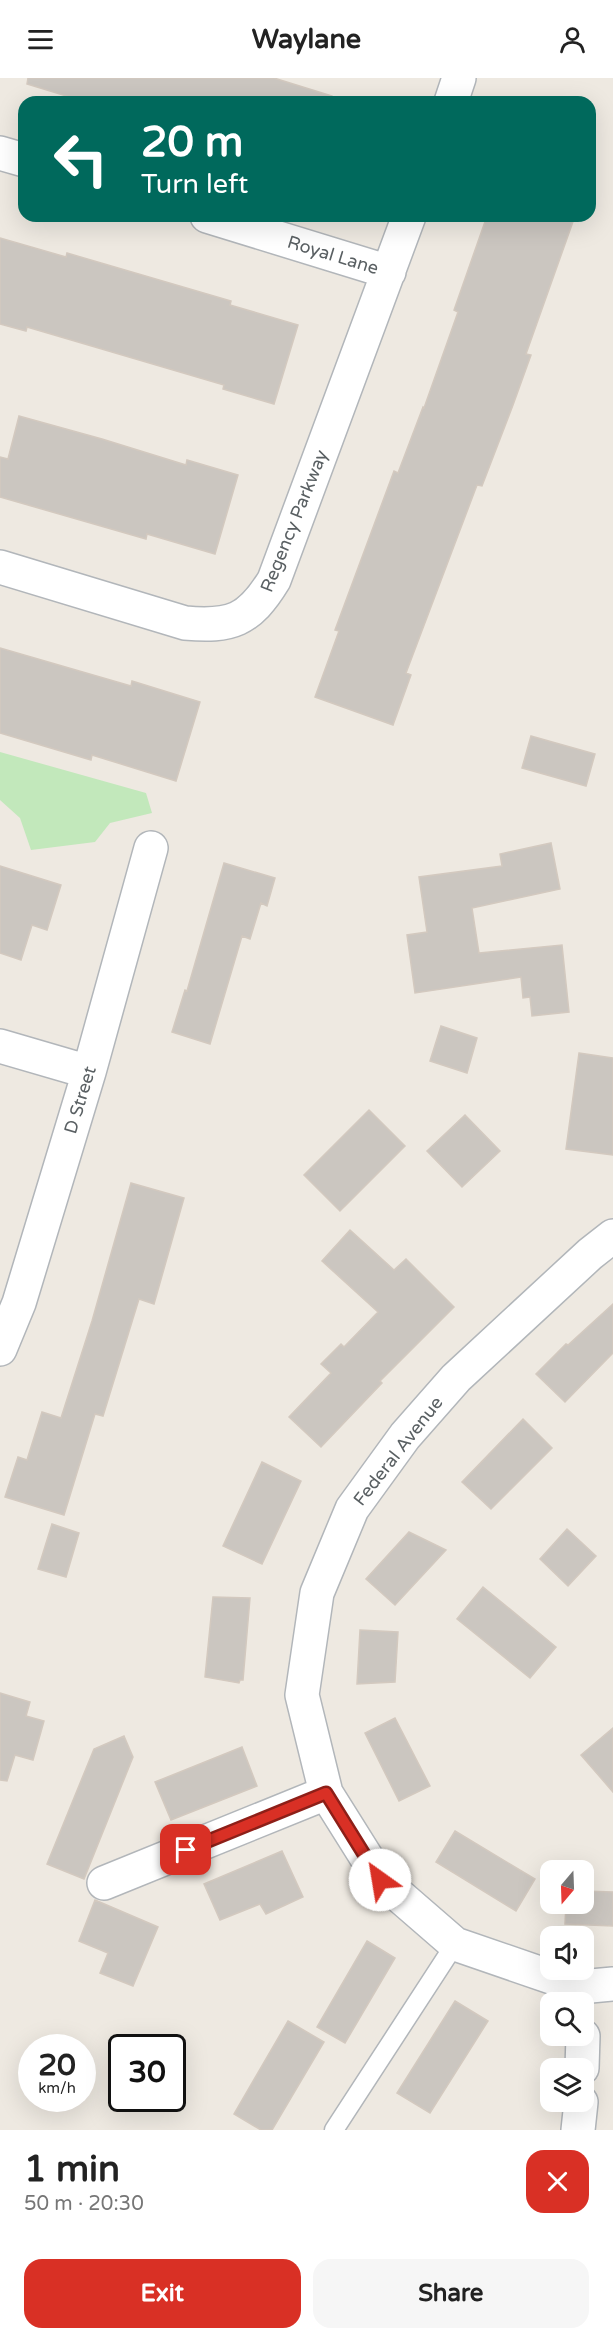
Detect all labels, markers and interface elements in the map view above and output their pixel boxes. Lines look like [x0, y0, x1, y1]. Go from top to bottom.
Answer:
icon: menu [24, 23, 57, 56]
text: Waylane [252, 23, 361, 56]
icon: person [556, 23, 589, 56]
text: 20 m [141, 117, 243, 168]
icon: left [42, 120, 120, 198]
text: Turn left [141, 168, 248, 201]
street label: Royal Lane [285, 231, 381, 279]
street label: Regency Parkway [255, 446, 333, 595]
street label: D Street [59, 1063, 101, 1137]
street label: Federal Avenue [349, 1392, 447, 1510]
pin [160, 1824, 211, 1875]
icon: arrive [169, 1833, 202, 1866]
position arrow [348, 1848, 412, 1912]
north arrow [540, 1860, 594, 1914]
map controls [540, 1860, 594, 2112]
button: sound [540, 1926, 594, 1980]
button: search [540, 1992, 594, 2046]
speed limit sign: 30 [108, 2034, 186, 2112]
text: 20 [38, 2047, 76, 2084]
button: layers [540, 2058, 594, 2112]
text: km/h [38, 2079, 76, 2097]
text: 1 min [24, 2148, 120, 2191]
button: close [526, 2150, 589, 2213]
text: 50 m · 20:30 [24, 2192, 144, 2216]
button: Exit [24, 2259, 301, 2328]
button: Share [313, 2259, 589, 2328]

